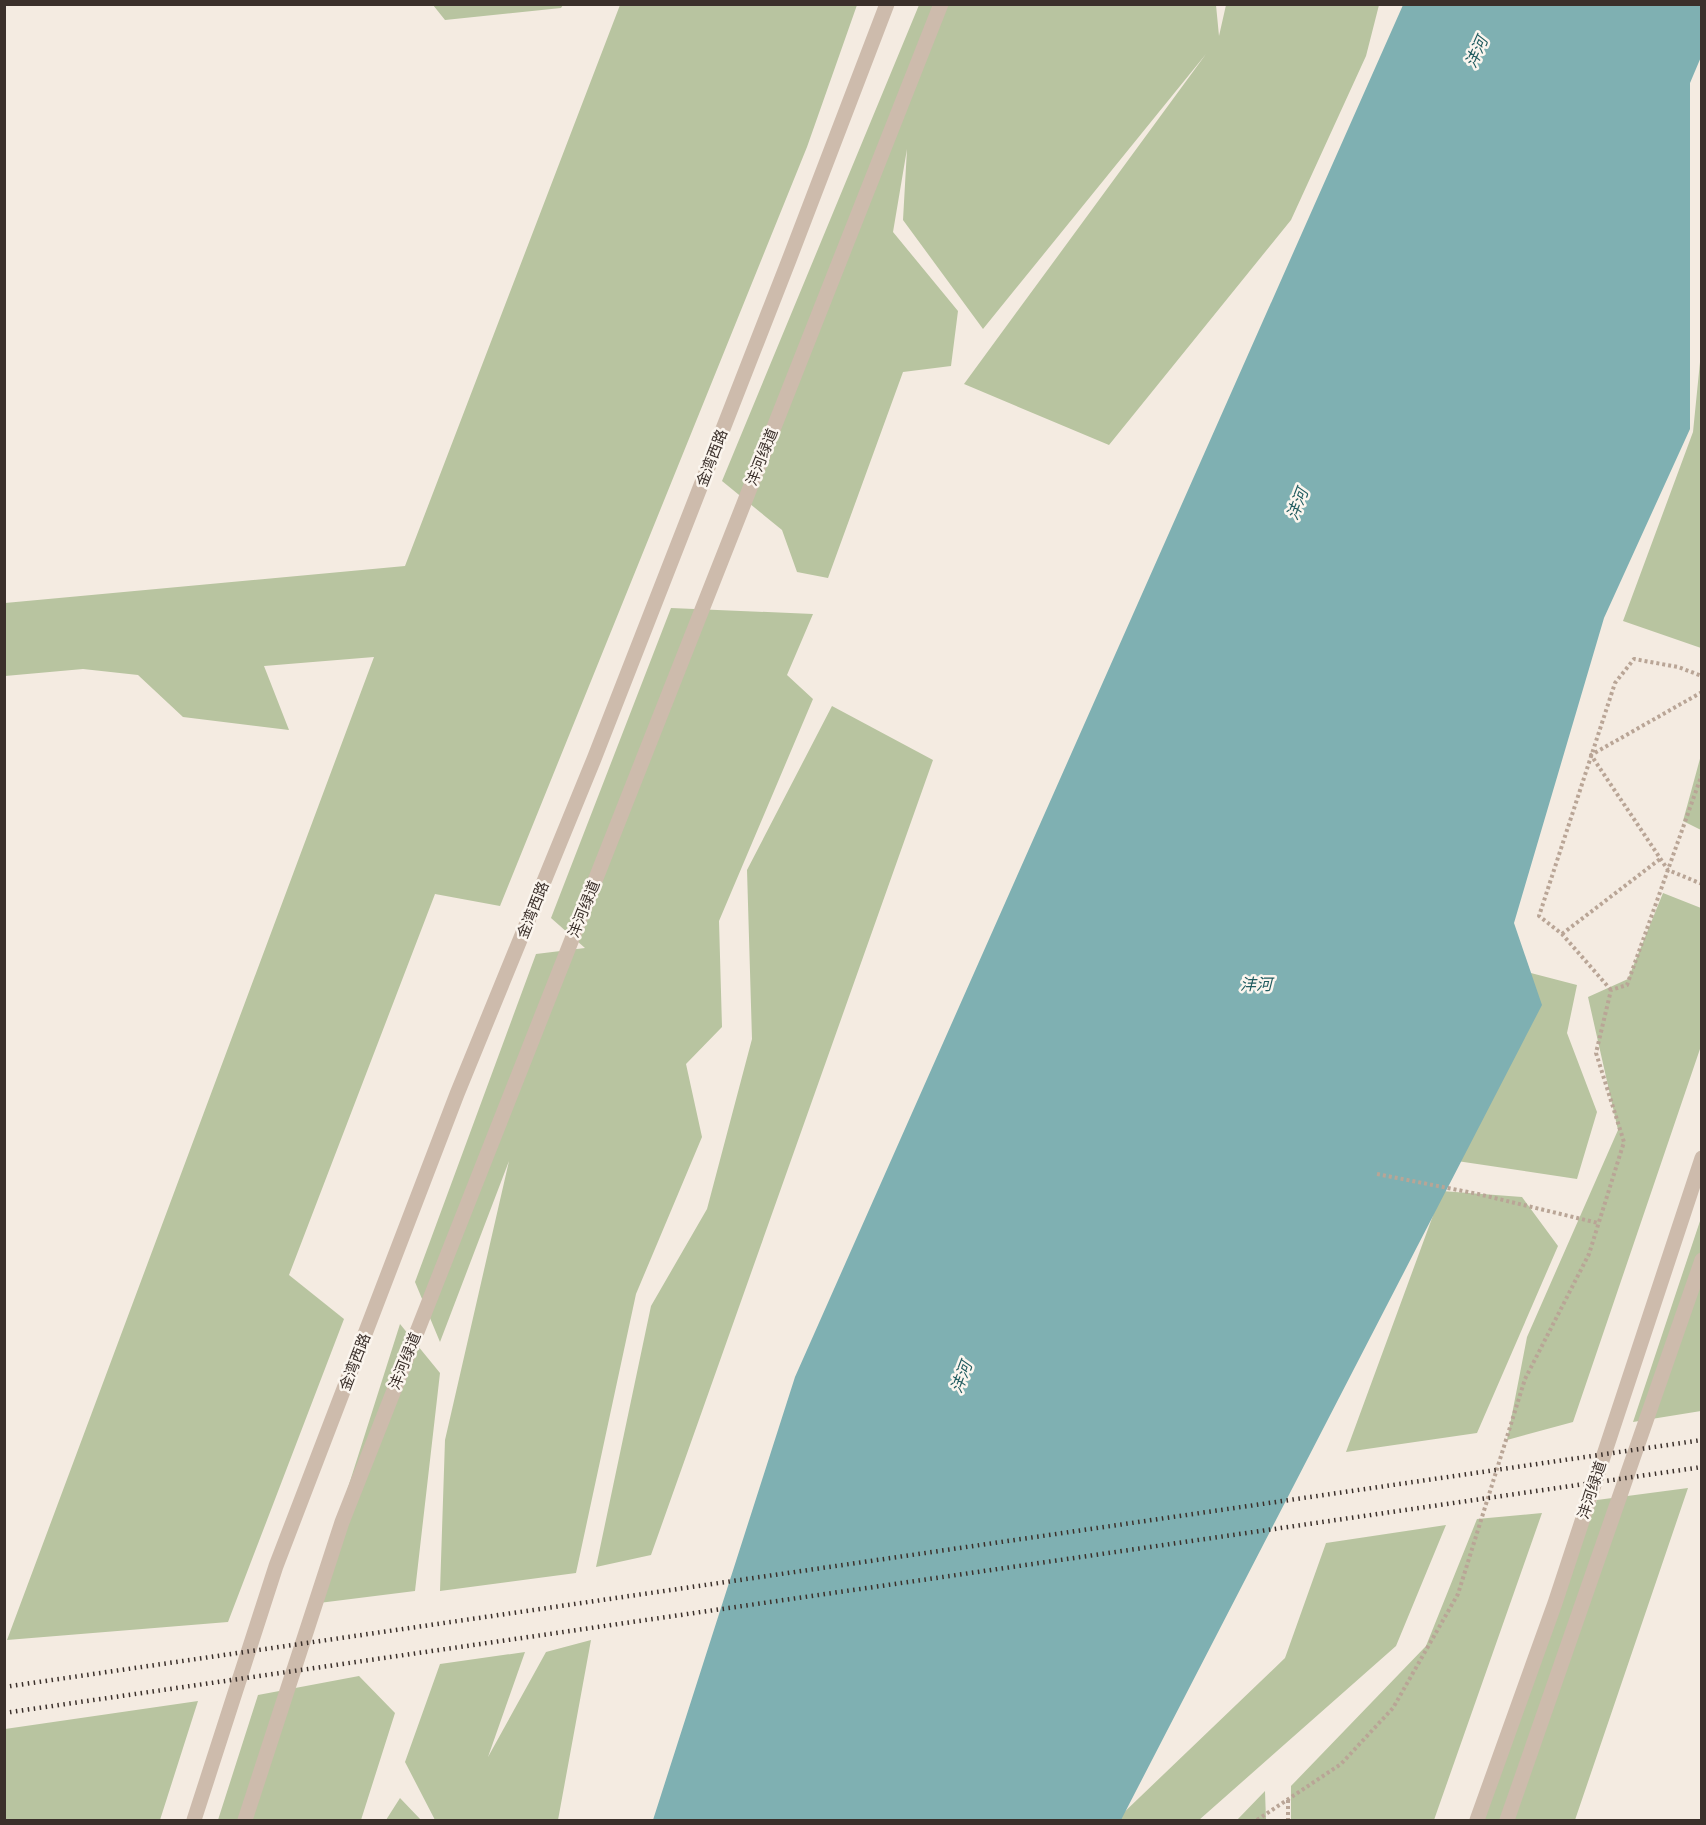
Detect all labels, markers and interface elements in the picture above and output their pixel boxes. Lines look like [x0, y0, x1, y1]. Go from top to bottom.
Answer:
water label: 沣河 [1460, 31, 1493, 71]
street label: 沣河绿道 [741, 425, 782, 488]
street label: 金湾西路 [692, 426, 731, 489]
water label: 沣河 [1282, 483, 1313, 523]
street label: 沣河绿道 [563, 877, 604, 940]
street label: 金湾西路 [512, 878, 553, 941]
water label: 沣河 [1240, 974, 1275, 994]
street label: 沣河绿道 [384, 1329, 425, 1392]
street label: 金湾西路 [335, 1330, 374, 1393]
water label: 沣河 [946, 1356, 977, 1396]
street label: 沣河绿道 [1573, 1458, 1610, 1521]

